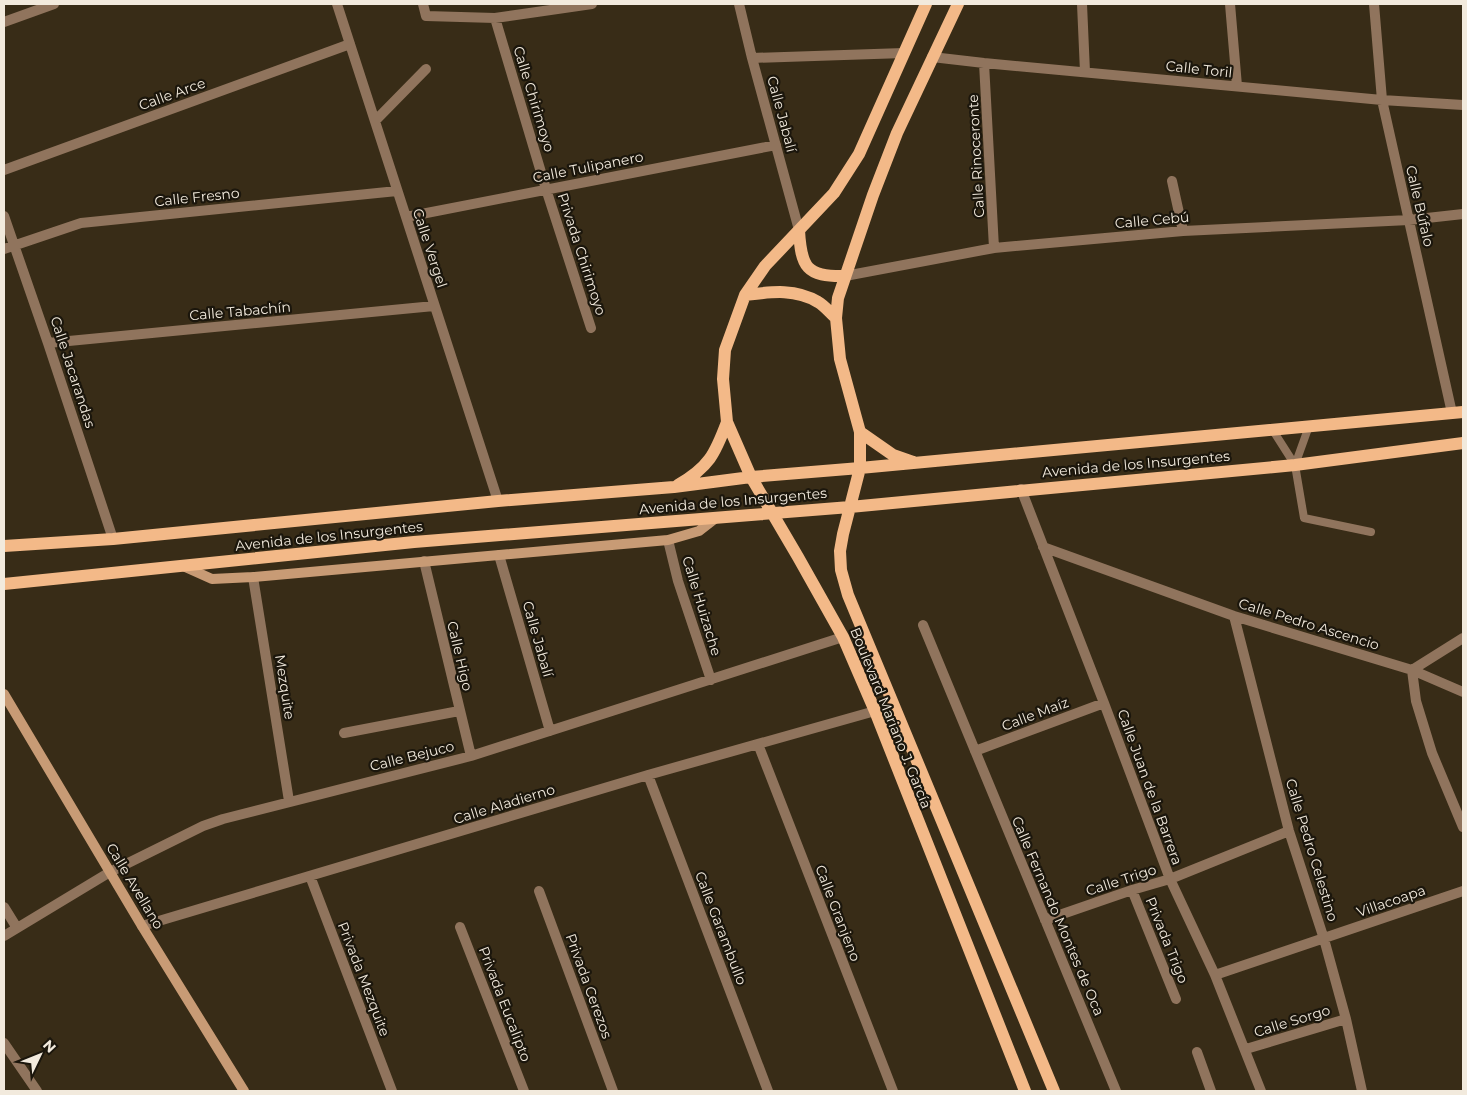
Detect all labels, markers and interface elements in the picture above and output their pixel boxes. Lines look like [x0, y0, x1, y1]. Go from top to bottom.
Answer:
street label: Calle Chirimoyo [509, 44, 559, 154]
street label: Calle Toril [1165, 57, 1233, 81]
street label: Calle Arce [136, 74, 208, 114]
street label: Calle Jabalí [763, 74, 801, 155]
street label: Calle Rinoceronte [964, 94, 988, 218]
street label: Calle Tulipanero [531, 147, 645, 187]
street label: Calle Búfalo [1402, 163, 1438, 249]
street label: Calle Fresno [154, 184, 241, 210]
street label: Privada Chirimoyo [554, 190, 610, 318]
street label: Calle Vergel [409, 206, 451, 290]
street label: Calle Cebú [1114, 208, 1190, 232]
street label: Calle Tabachín [189, 298, 291, 324]
street label: Calle Jacarandas [46, 314, 100, 430]
street label: Avenida de los Insurgentes [1041, 447, 1231, 481]
street label: Avenida de los Insurgentes [638, 484, 828, 518]
street label: Avenida de los Insurgentes [234, 517, 424, 555]
street label: Calle Huizache [678, 554, 726, 658]
street label: Calle Pedro Ascencio [1236, 594, 1382, 654]
street label: Calle Jabalí [519, 599, 558, 680]
street label: Calle Higo [443, 619, 477, 693]
street label: Boulevard Mariano J. García [846, 625, 936, 811]
street label: Mezquite [271, 653, 299, 721]
street label: Calle Maíz [999, 693, 1071, 735]
street label: Calle Juan de la Barrera [1113, 707, 1187, 867]
street label: Calle Bejuco [368, 737, 456, 775]
street label: Calle Pedro Celestino [1282, 776, 1342, 924]
street label: Calle Aladierno [451, 780, 557, 828]
street label: Calle Fernando Montes de Oca [1008, 814, 1108, 1018]
street label: Calle Avellano [102, 840, 168, 933]
street label: Calle Trigo [1083, 860, 1159, 900]
street label: Calle Granjeno [811, 862, 865, 964]
street label: Calle Garambullo [691, 869, 751, 988]
street label: Villacoapa [1354, 881, 1428, 921]
street label: Privada Trigo [1142, 894, 1193, 986]
street label: Privada Mezquite [334, 919, 394, 1039]
street label: Privada Cerezos [562, 931, 616, 1041]
street label: Privada Eucalipto [475, 944, 535, 1064]
street label: Calle Sorgo [1252, 1001, 1333, 1041]
north arrow [15, 1030, 65, 1080]
text: N [39, 1036, 60, 1056]

